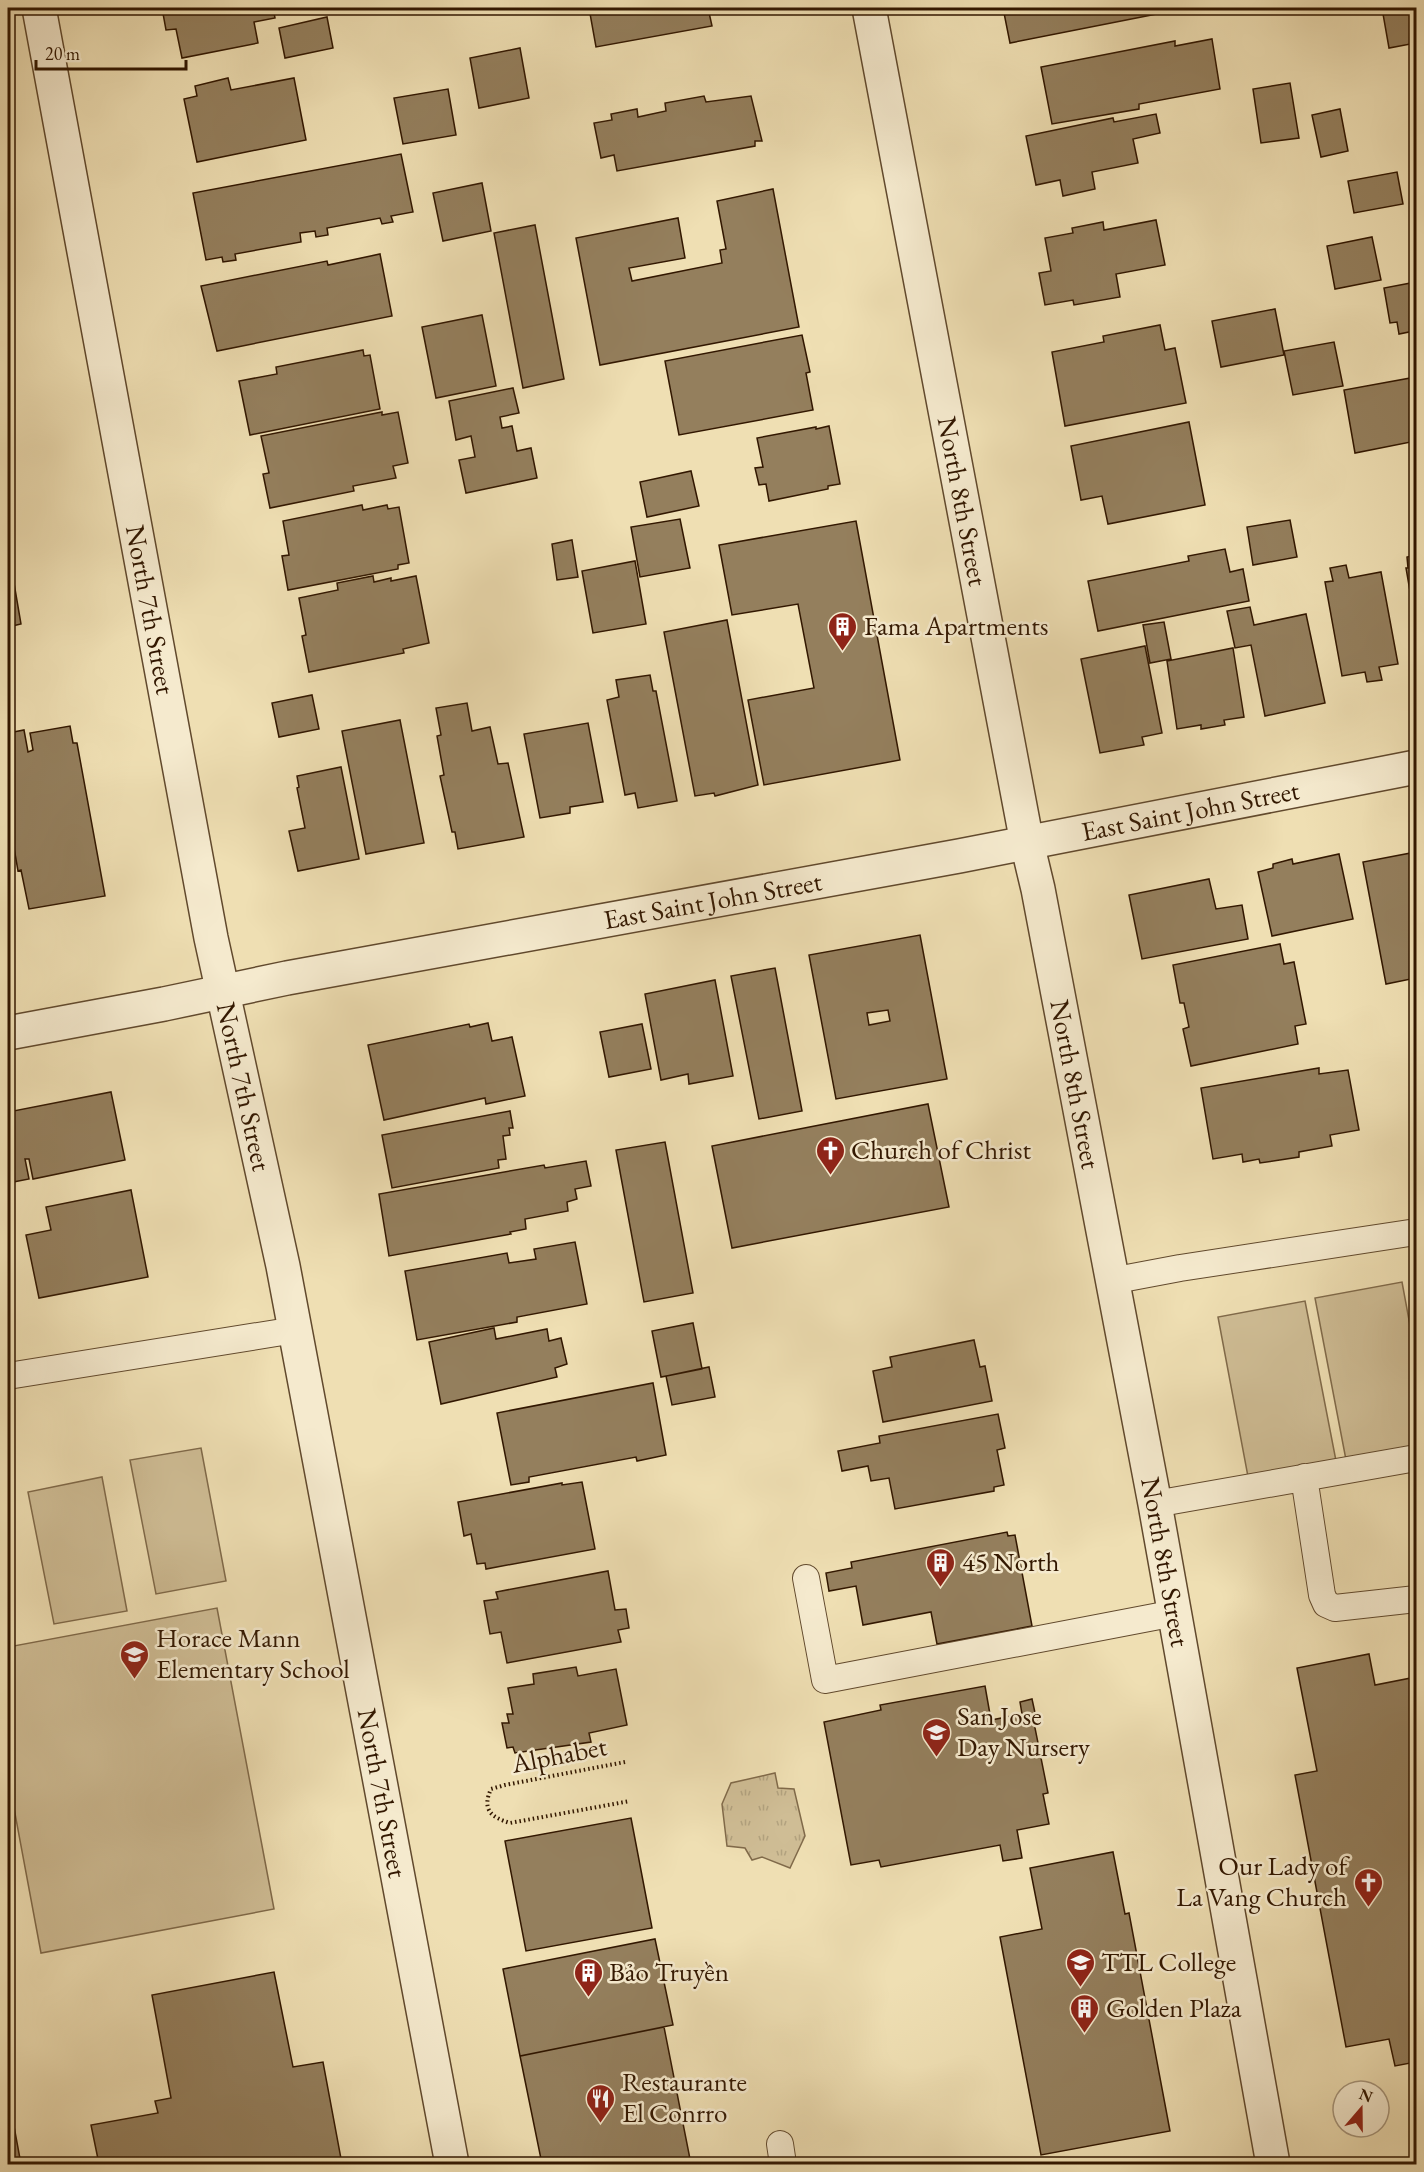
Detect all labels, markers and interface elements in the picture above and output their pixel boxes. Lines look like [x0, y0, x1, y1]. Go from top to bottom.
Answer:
scale bar [36, 33, 186, 71]
text: 20 m [45, 42, 80, 65]
street label: North 8th Street [930, 414, 996, 589]
street label: North 7th Street [118, 522, 184, 698]
place label: Fama Apartments [864, 608, 1048, 643]
building icon: Fama Apartments [827, 610, 859, 652]
street label: East Saint John Street [1078, 772, 1303, 849]
street label: East Saint John Street [601, 863, 825, 937]
street label: North 8th Street [1042, 997, 1109, 1172]
street label: North 7th Street [209, 999, 280, 1175]
place label: Church of Christ [851, 1132, 1031, 1167]
church icon: Church of Christ [814, 1134, 846, 1176]
street label: North 8th Street [1133, 1474, 1198, 1650]
place label: 45 North [962, 1544, 1060, 1579]
building icon: 45 North [925, 1546, 957, 1588]
place label: Horace Mann Elementary School [156, 1620, 350, 1686]
school or university icon: Horace Mann Elementary School [119, 1638, 151, 1680]
place label: San Jose Day Nursery [957, 1698, 1090, 1764]
street label: North 7th Street [350, 1705, 416, 1881]
school or university icon: San Jose Day Nursery [920, 1716, 952, 1758]
street label: Alphabet [507, 1728, 610, 1781]
place label: Our Lady of La Vang Church [1176, 1848, 1350, 1914]
church icon: Our Lady of La Vang Church [1352, 1866, 1384, 1908]
place label: TTL College [1101, 1944, 1236, 1979]
school or university icon: TTL College [1064, 1946, 1096, 1988]
place label: Bảo Truyền [609, 1954, 729, 1989]
building icon: Bảo Truyền [572, 1956, 604, 1998]
place label: Golden Plaza [1106, 1990, 1242, 2025]
building icon: Golden Plaza [1069, 1992, 1101, 2034]
place label: Restaurante El Conrro [622, 2064, 747, 2130]
north arrow [1331, 2079, 1391, 2139]
restaurant icon: Restaurante El Conrro [585, 2082, 617, 2124]
text: N [1356, 2083, 1376, 2107]

